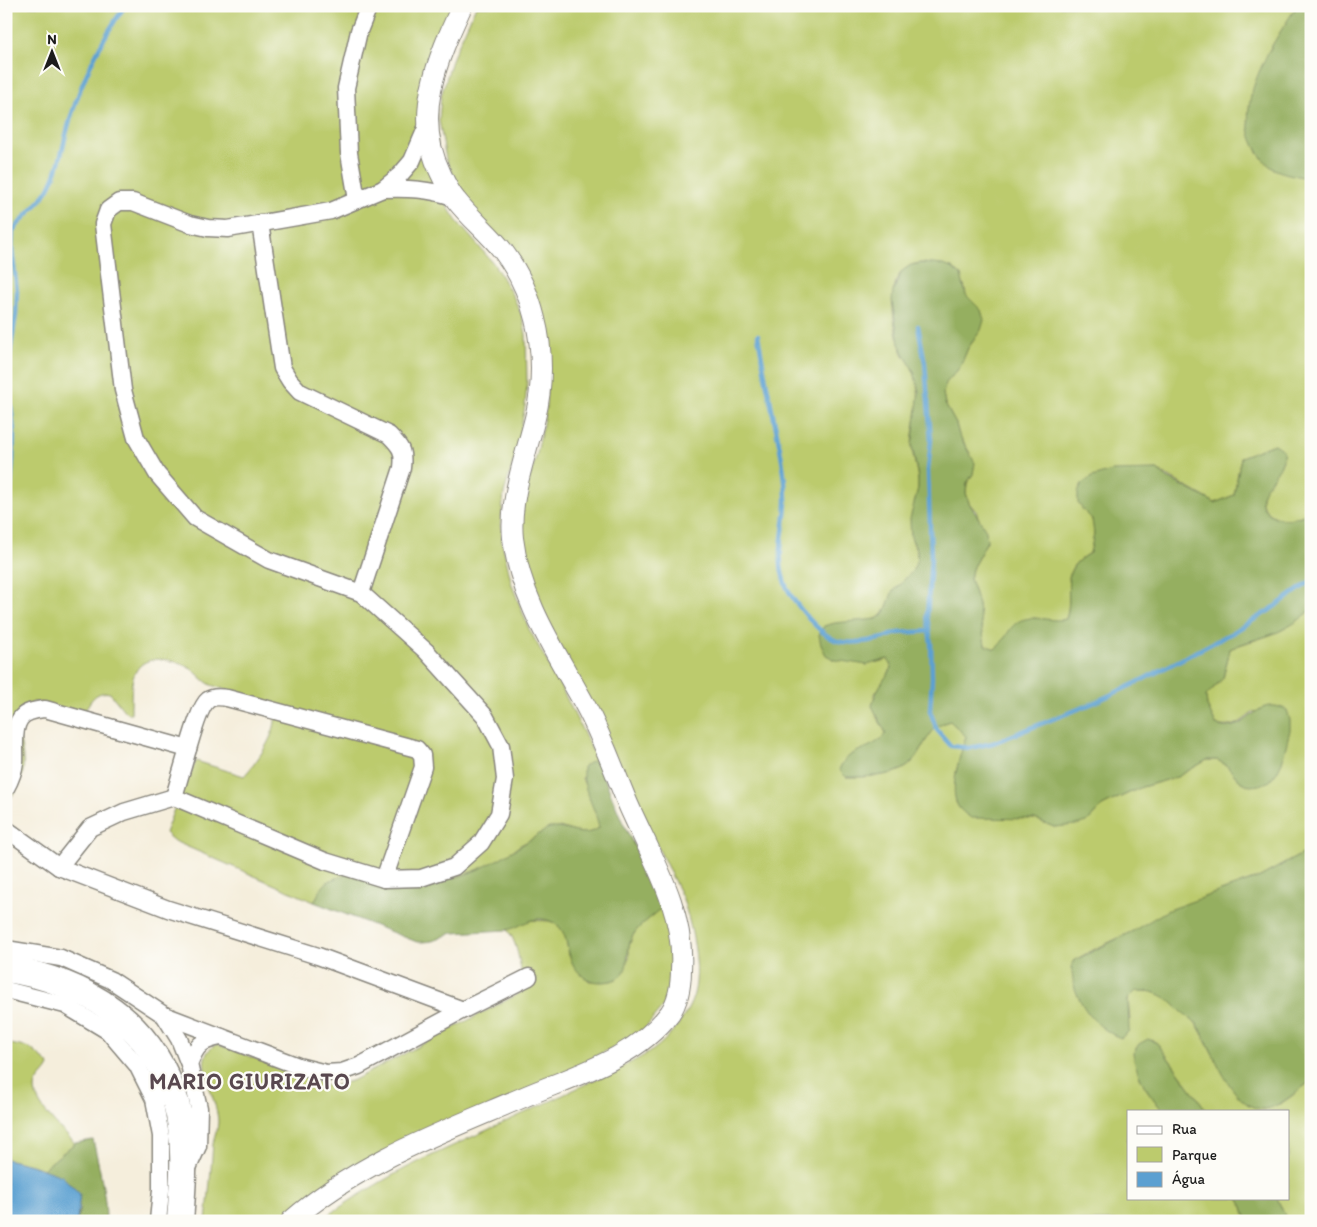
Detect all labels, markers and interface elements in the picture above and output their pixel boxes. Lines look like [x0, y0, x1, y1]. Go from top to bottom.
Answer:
north arrow [28, 28, 78, 78]
text: N [47, 31, 57, 48]
district label: MARIO GIURIZATO [149, 1068, 351, 1095]
legend [1127, 1110, 1290, 1200]
text: Rua [1172, 1120, 1197, 1138]
text: Parque [1172, 1146, 1217, 1164]
text: Água [1172, 1170, 1206, 1188]

